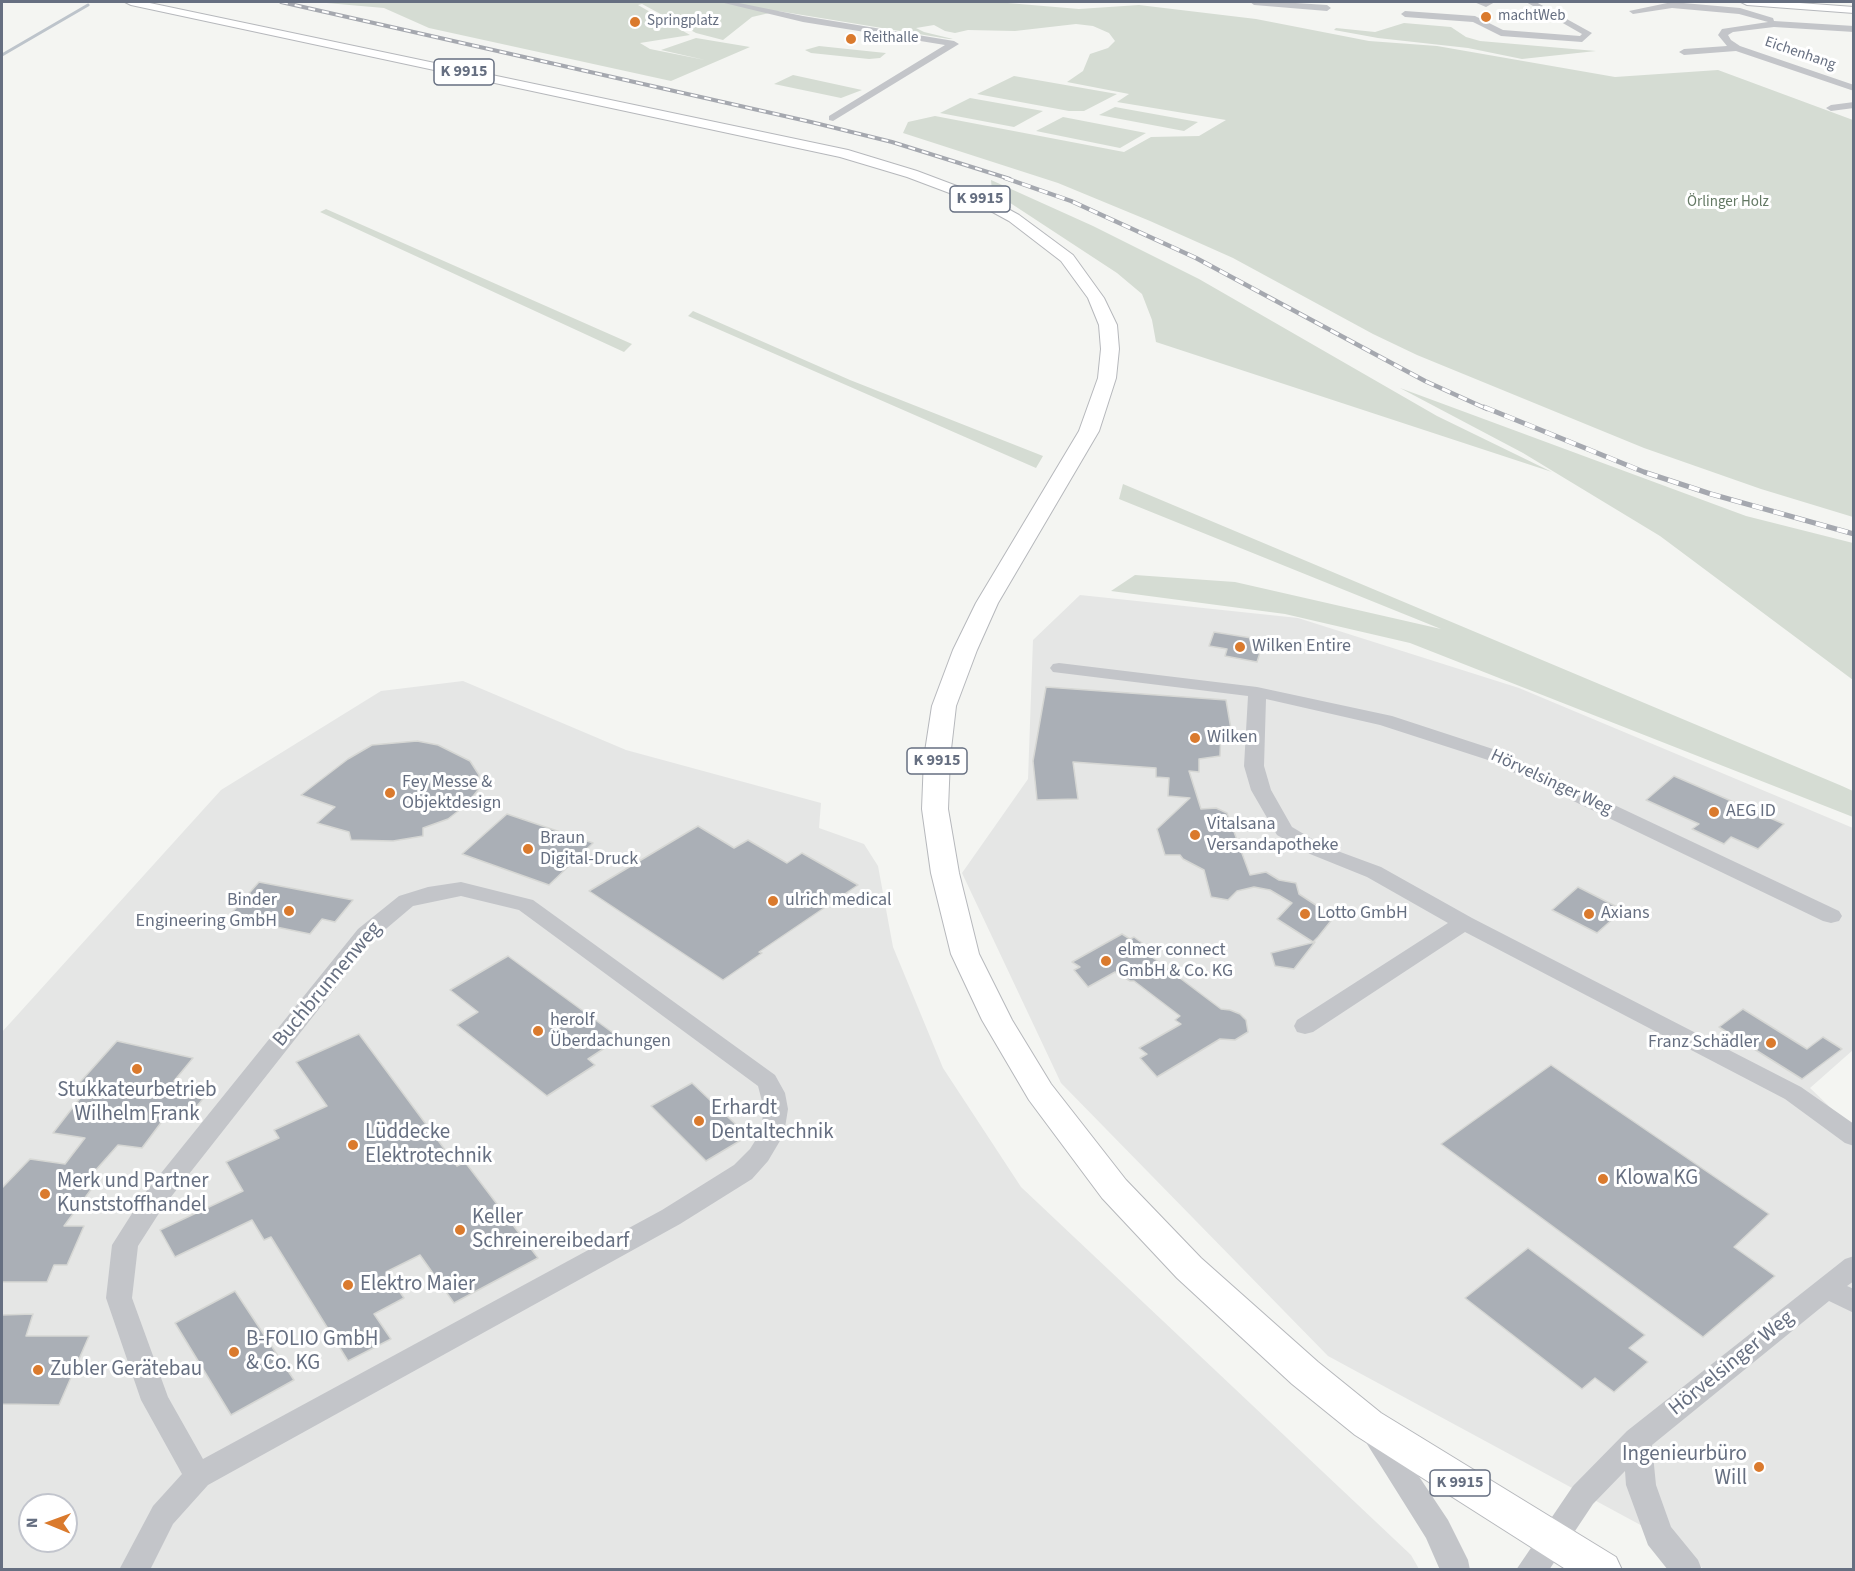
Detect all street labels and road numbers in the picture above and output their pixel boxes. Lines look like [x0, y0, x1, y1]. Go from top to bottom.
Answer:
street label: Eichenhang [1762, 33, 1838, 75]
road number: K 9915 [434, 59, 494, 85]
road number: K 9915 [950, 186, 1010, 212]
street label: Hörvelsinger Weg [1487, 745, 1615, 821]
road number: K 9915 [907, 748, 967, 774]
street label: Buchbrunnenweg [268, 917, 388, 1053]
street label: Hörvelsinger Weg [1664, 1306, 1800, 1422]
road number: K 9915 [1430, 1470, 1490, 1496]

